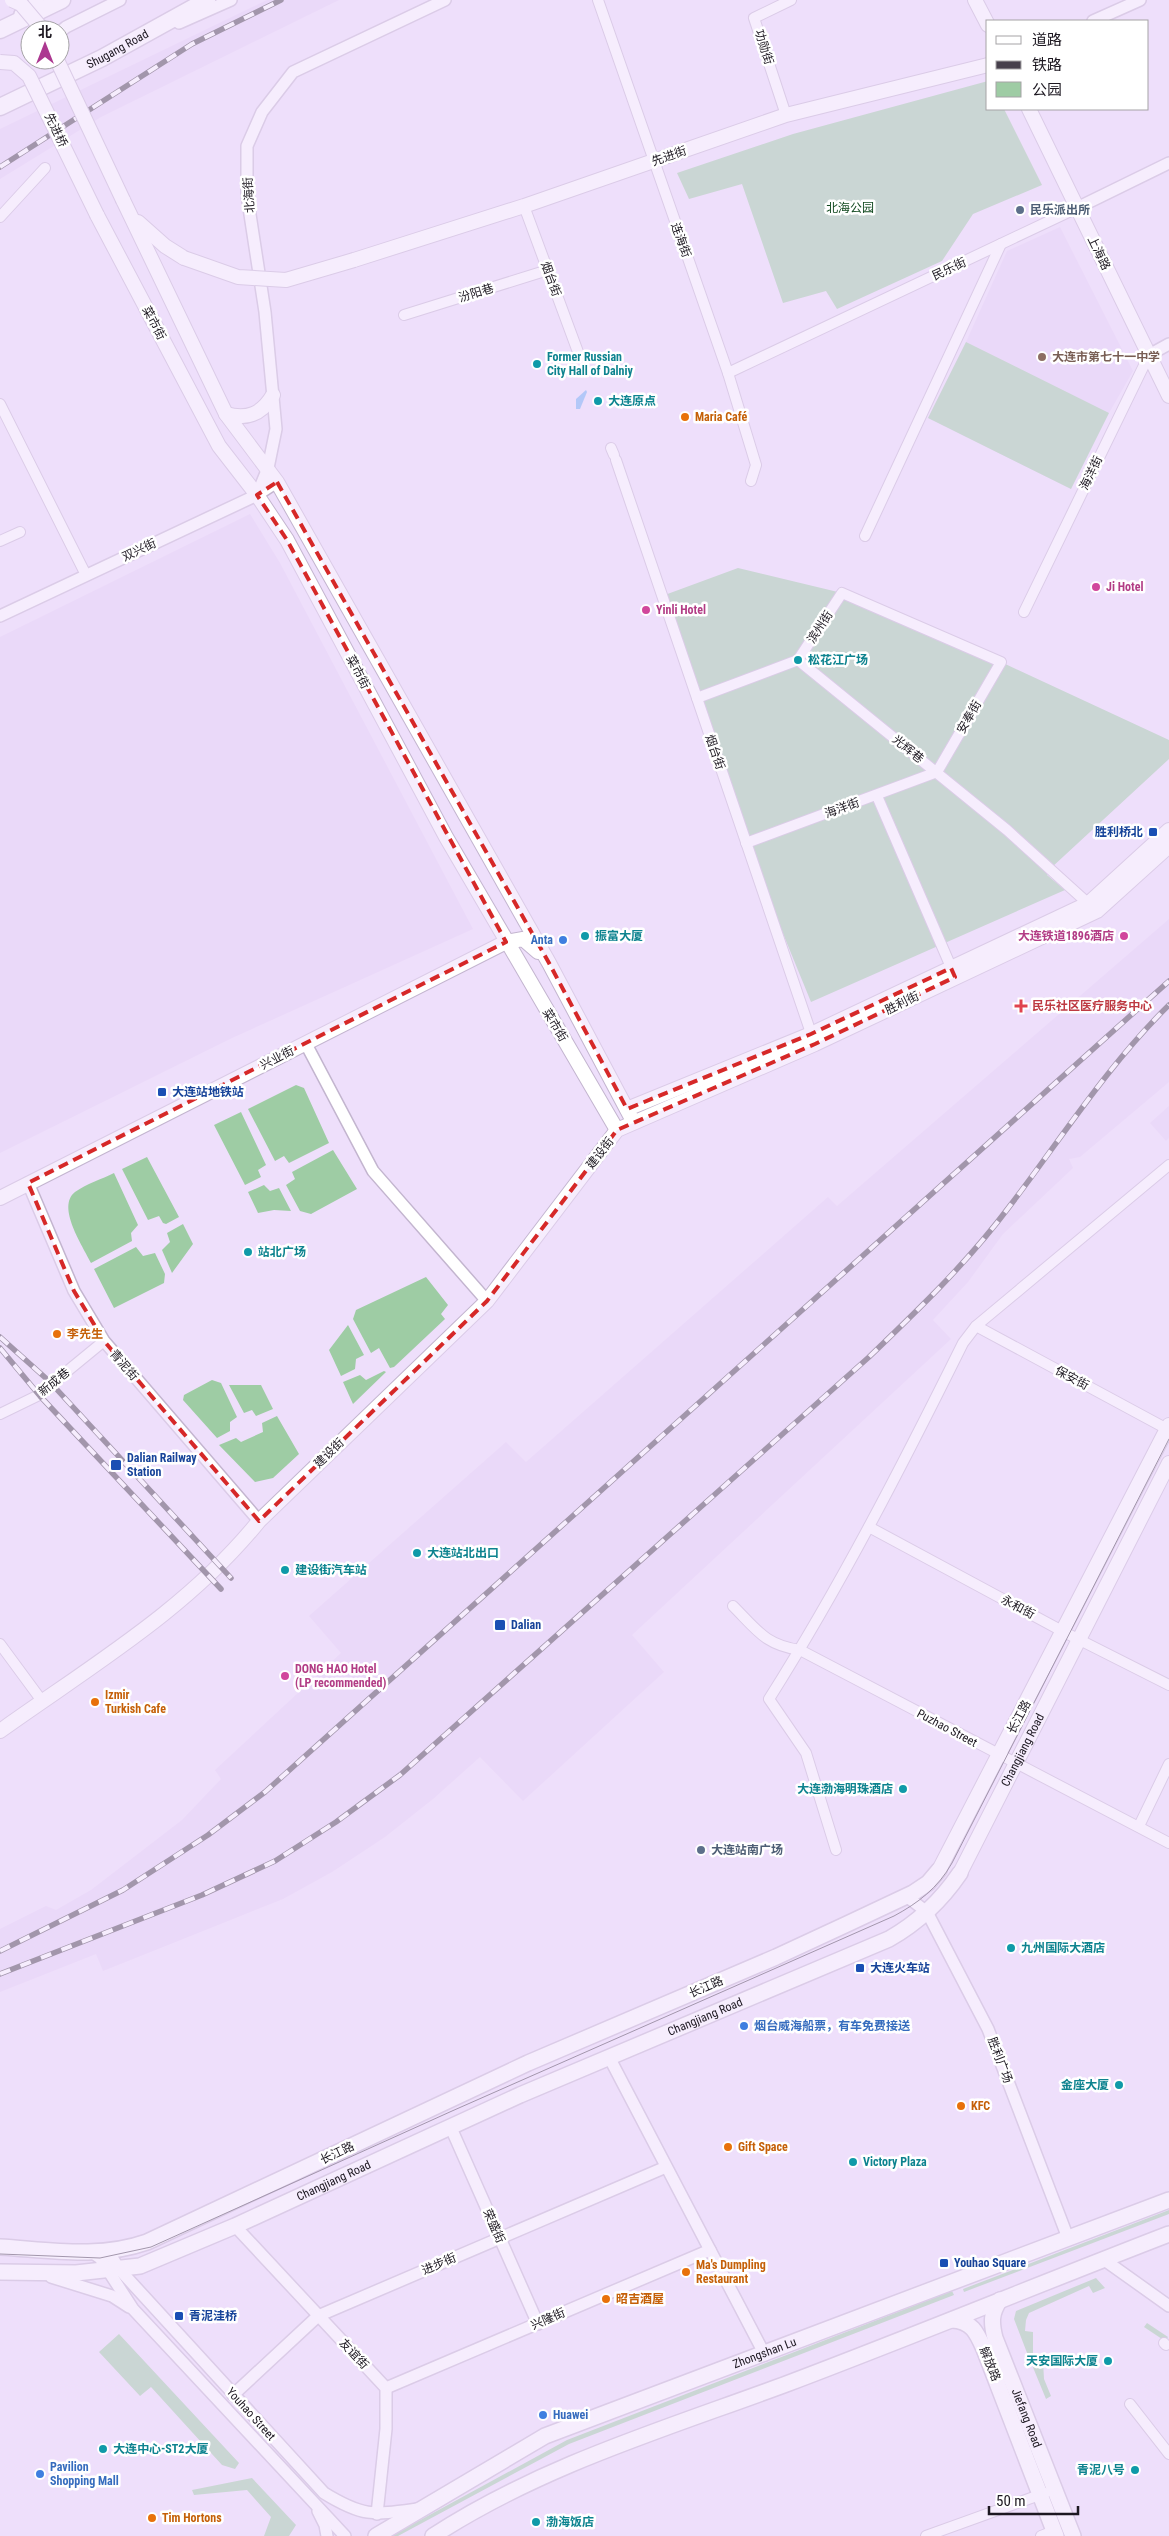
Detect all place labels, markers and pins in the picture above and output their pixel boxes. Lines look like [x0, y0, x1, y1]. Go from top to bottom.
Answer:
place label: 民乐派出所 [1030, 203, 1090, 217]
marker: 民乐派出所 [1014, 204, 1026, 216]
place label: Former Russian City Hall of Dalniy [547, 350, 634, 378]
place label: 大连市第七十一中学 [1052, 350, 1160, 364]
marker: 大连市第七十一中学 [1036, 351, 1048, 363]
marker: Former Russian City Hall of Dalniy [531, 358, 543, 370]
place label: 大连原点 [608, 394, 656, 408]
marker: 大连原点 [592, 395, 604, 407]
place label: Maria Café [695, 410, 747, 424]
marker: Maria Café [679, 411, 691, 423]
place label: Ji Hotel [1106, 580, 1143, 594]
marker: Ji Hotel [1090, 581, 1102, 593]
place label: Yinli Hotel [656, 603, 706, 617]
marker: Yinli Hotel [640, 604, 652, 616]
place label: 松花江广场 [808, 653, 868, 667]
marker: 松花江广场 [792, 654, 804, 666]
place label: 胜利桥北 [1095, 825, 1143, 839]
marker: 胜利桥北 [1147, 826, 1159, 838]
place label: 振富大厦 [595, 929, 643, 943]
place label: 大连铁道1896酒店 [1018, 929, 1114, 943]
marker: 振富大厦 [579, 930, 591, 942]
marker: 大连铁道1896酒店 [1118, 930, 1130, 942]
place label: Anta [531, 933, 553, 947]
marker: Anta [557, 934, 569, 946]
marker: 民乐社区医疗服务中心 [1014, 999, 1028, 1013]
place label: 民乐社区医疗服务中心 [1032, 999, 1152, 1013]
place label: 大连站地铁站 [172, 1085, 244, 1099]
marker: 大连站地铁站 [156, 1086, 168, 1098]
place label: 站北广场 [258, 1245, 306, 1259]
marker: 站北广场 [242, 1246, 254, 1258]
place label: 李先生 [67, 1327, 103, 1341]
marker: 李先生 [51, 1328, 63, 1340]
place label: Dalian Railway Station [127, 1451, 197, 1479]
marker: Dalian Railway Station [109, 1458, 123, 1472]
place label: 大连站北出口 [427, 1546, 499, 1560]
marker: 大连站北出口 [411, 1547, 423, 1559]
place label: 建设街汽车站 [295, 1563, 367, 1577]
marker: 建设街汽车站 [279, 1564, 291, 1576]
marker: Dalian [493, 1618, 507, 1632]
place label: Dalian [511, 1618, 541, 1632]
place label: DONG HAO Hotel (LP recommended) [295, 1662, 386, 1690]
marker: DONG HAO Hotel (LP recommended) [279, 1670, 291, 1682]
place label: Izmir Turkish Cafe [105, 1688, 166, 1716]
marker: Izmir Turkish Cafe [89, 1696, 101, 1708]
place label: 大连渤海明珠酒店 [797, 1782, 893, 1796]
marker: 大连渤海明珠酒店 [897, 1783, 909, 1795]
place label: 大连站南广场 [711, 1843, 783, 1857]
marker: 大连站南广场 [695, 1844, 707, 1856]
place label: 九州国际大酒店 [1021, 1941, 1105, 1955]
marker: 九州国际大酒店 [1005, 1942, 1017, 1954]
place label: 大连火车站 [870, 1961, 930, 1975]
marker: 大连火车站 [854, 1962, 866, 1974]
place label: 烟台威海船票，有车免费接送 [754, 2019, 910, 2033]
marker: 烟台威海船票，有车免费接送 [738, 2020, 750, 2032]
place label: 金座大厦 [1061, 2078, 1109, 2092]
marker: 金座大厦 [1113, 2079, 1125, 2091]
place label: KFC [971, 2099, 990, 2113]
marker: KFC [955, 2100, 967, 2112]
place label: Gift Space [738, 2140, 788, 2154]
marker: Gift Space [722, 2141, 734, 2153]
place label: Victory Plaza [863, 2155, 927, 2169]
marker: Victory Plaza [847, 2156, 859, 2168]
place label: Youhao Square [954, 2256, 1026, 2270]
marker: Youhao Square [938, 2257, 950, 2269]
place label: Ma's Dumpling Restaurant [696, 2258, 766, 2286]
marker: Ma's Dumpling Restaurant [680, 2266, 692, 2278]
place label: 昭吉酒屋 [616, 2292, 664, 2306]
marker: 昭吉酒屋 [600, 2293, 612, 2305]
place label: 青泥洼桥 [189, 2309, 237, 2323]
marker: 青泥洼桥 [173, 2310, 185, 2322]
place label: 天安国际大厦 [1026, 2354, 1098, 2368]
marker: 天安国际大厦 [1102, 2355, 1114, 2367]
place label: Huawei [553, 2408, 588, 2422]
marker: Huawei [537, 2409, 549, 2421]
place label: 大连中心-ST2大厦 [113, 2442, 208, 2456]
marker: 大连中心-ST2大厦 [97, 2443, 109, 2455]
place label: Pavilion Shopping Mall [50, 2460, 119, 2488]
place label: 青泥八号 [1077, 2463, 1125, 2477]
marker: 青泥八号 [1129, 2464, 1141, 2476]
marker: Pavilion Shopping Mall [34, 2468, 46, 2480]
place label: Tim Hortons [162, 2511, 222, 2525]
marker: Tim Hortons [146, 2512, 158, 2524]
place label: 渤海饭店 [546, 2515, 594, 2529]
marker: 渤海饭店 [530, 2516, 542, 2528]

